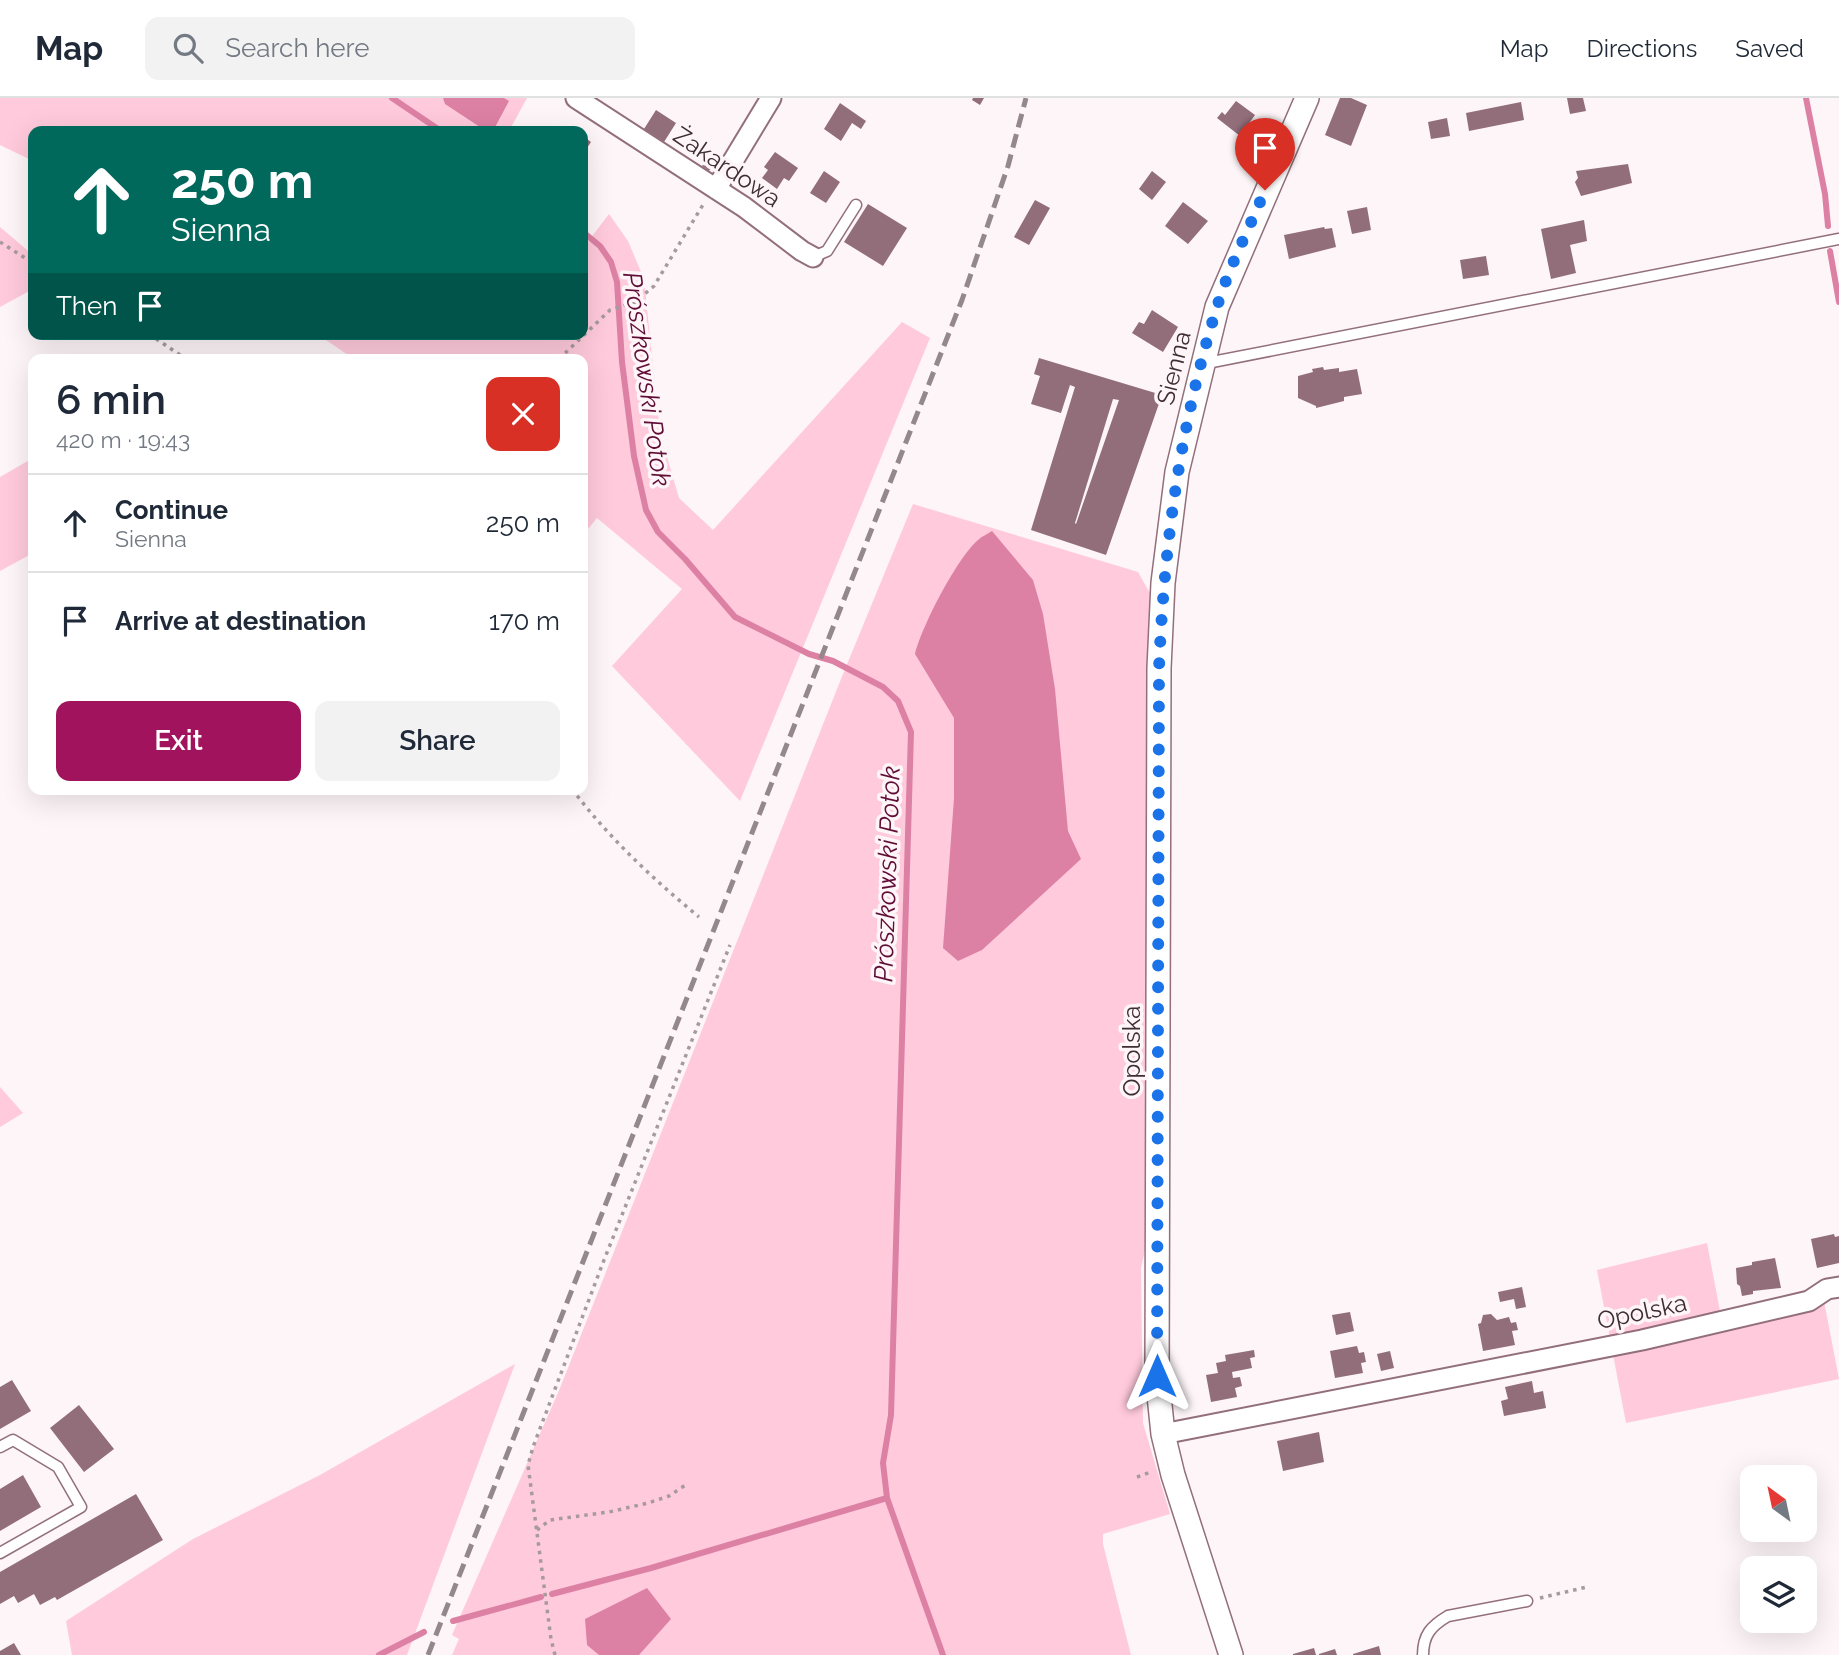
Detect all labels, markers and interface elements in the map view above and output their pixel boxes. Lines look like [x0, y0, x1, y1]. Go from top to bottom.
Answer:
search box [145, 17, 635, 80]
text: Map [35, 29, 103, 68]
icon: search [169, 29, 207, 67]
text: Search here [225, 33, 370, 63]
text: Map [1500, 34, 1549, 63]
text: Directions [1587, 34, 1697, 63]
text: Saved [1735, 34, 1804, 63]
pin [1235, 118, 1295, 190]
street label: Żakardowa [668, 120, 786, 213]
icon: arrive [1246, 129, 1284, 167]
text: 250 m [171, 152, 313, 209]
icon: ahead [56, 154, 147, 245]
text: Sienna [171, 211, 271, 248]
water label: Prószkowski Potok [617, 270, 677, 488]
icon: arrive [131, 287, 169, 325]
text: Then [56, 291, 117, 321]
street label: Sienna [1150, 328, 1197, 408]
text: 6 min [56, 375, 166, 424]
button: close [486, 377, 560, 451]
text: 420 m · 19:43 [56, 426, 190, 453]
text: Continue [115, 495, 228, 525]
icon: ahead [56, 504, 94, 542]
text: 250 m [486, 508, 560, 538]
text: Sienna [115, 525, 187, 552]
icon: arrive [56, 602, 94, 640]
text: Arrive at destination [115, 606, 366, 636]
text: 170 m [489, 606, 560, 636]
button: Exit [56, 701, 301, 781]
button: Share [315, 701, 560, 781]
water label: Prószkowski Potok [868, 765, 906, 983]
street label: Opolska [1117, 1006, 1146, 1096]
street label: Opolska [1594, 1288, 1689, 1335]
position arrow [1120, 1339, 1194, 1413]
north arrow [1740, 1465, 1816, 1542]
map controls [1740, 1465, 1817, 1633]
button: layers [1740, 1556, 1817, 1633]

